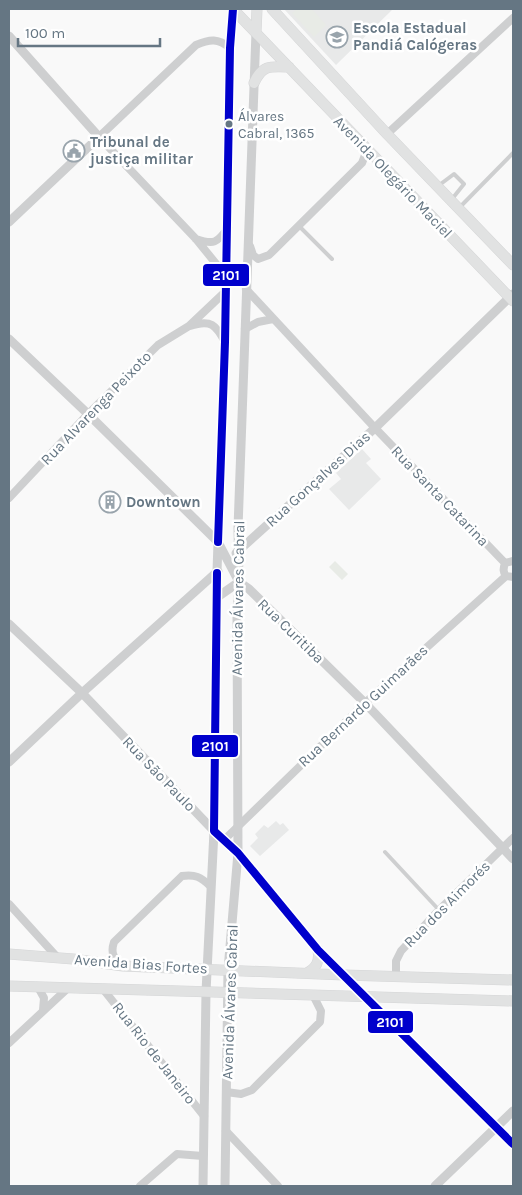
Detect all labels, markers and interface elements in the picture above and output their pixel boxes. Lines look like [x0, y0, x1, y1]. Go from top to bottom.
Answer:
scale bar [18, 15, 160, 47]
place label: Escola Estadual Pandiá Calógeras [353, 19, 477, 54]
text: 100 m [25, 24, 65, 42]
school or university icon: Escola Estadual Pandiá Calógeras [325, 25, 349, 49]
place label: Álvares Cabral, 1365 [238, 107, 314, 142]
street label: Avenida Olegário Maciel [330, 112, 456, 242]
marker: Álvares Cabral, 1365 [224, 119, 234, 129]
place label: Tribunal de justiça militar [88, 133, 193, 168]
public building icon: Tribunal de justiça militar [62, 139, 86, 163]
line badge: 2101 [202, 263, 250, 287]
text: 2101 [212, 267, 240, 284]
street label: Rua Alvarenga Peixoto [37, 347, 155, 469]
street label: Rua Gonçalves Dias [262, 427, 374, 531]
street label: Rua Santa Catarina [388, 442, 492, 550]
building icon: Downtown [98, 490, 122, 514]
place label: Downtown [126, 493, 201, 511]
street label: Avenida Álvares Cabral [228, 520, 248, 676]
street label: Rua Curitiba [254, 595, 328, 667]
street label: Rua Bernardo Guimarães [294, 641, 432, 771]
street label: Rua São Paulo [119, 733, 199, 815]
line badge: 2101 [191, 734, 239, 758]
text: 2101 [201, 738, 229, 755]
street label: Rua dos Aimorés [400, 857, 494, 951]
street label: Avenida Álvares Cabral [218, 924, 242, 1080]
street label: Avenida Bias Fortes [74, 950, 208, 978]
street label: Rua Rio de Janeiro [108, 998, 200, 1108]
line badge: 2101 [367, 1010, 414, 1034]
text: 2101 [376, 1014, 404, 1031]

